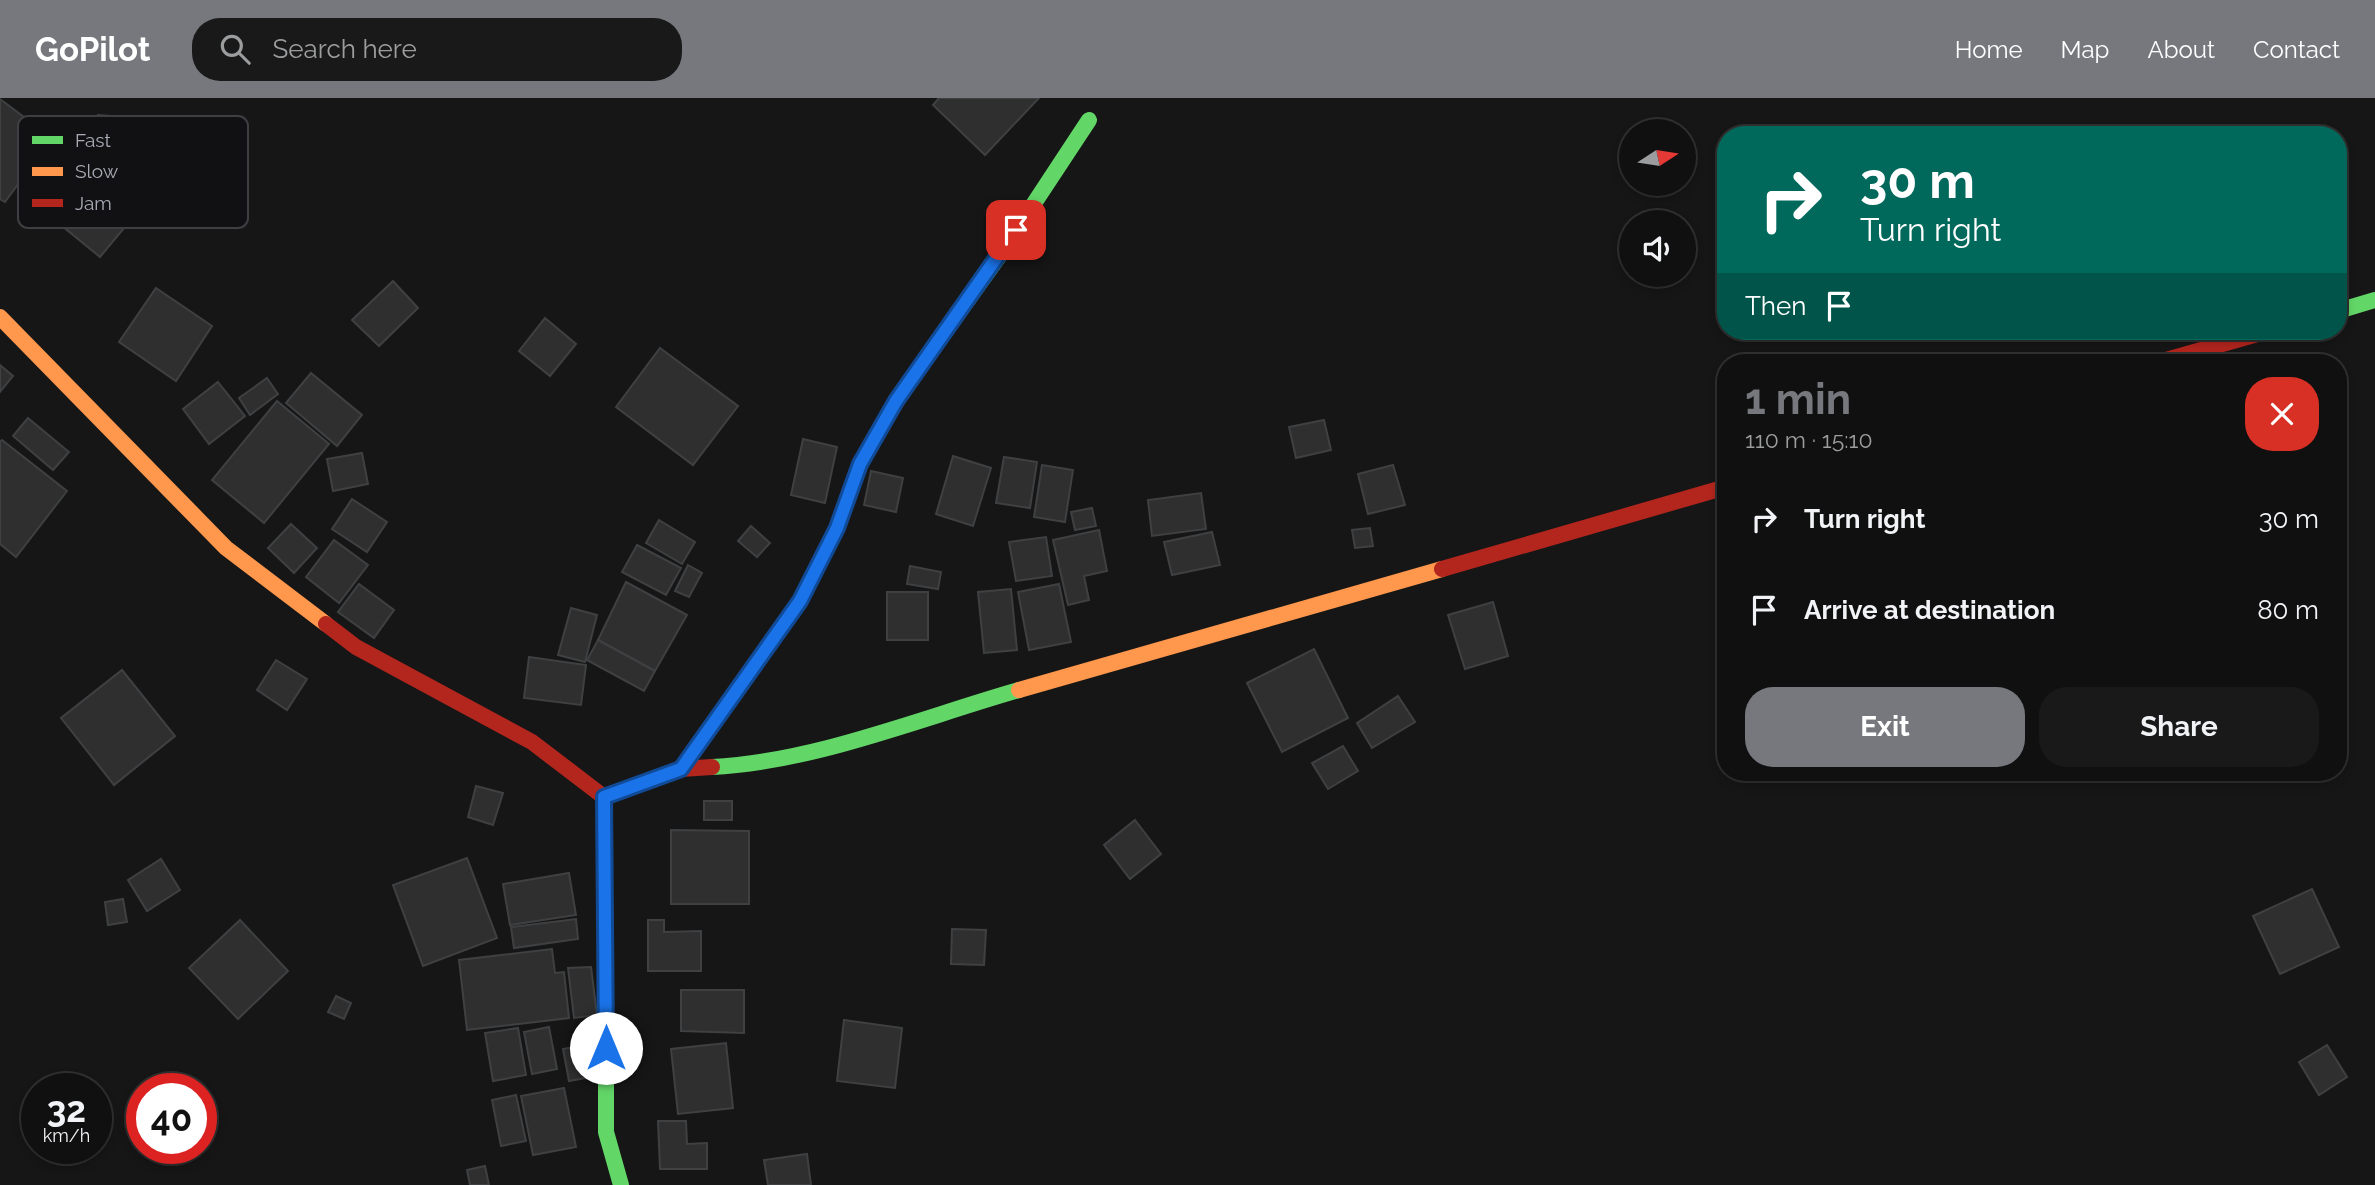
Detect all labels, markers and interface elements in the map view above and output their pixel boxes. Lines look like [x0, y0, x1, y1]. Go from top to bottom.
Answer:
search box [192, 18, 682, 81]
text: GoPilot [35, 30, 150, 69]
icon: search [216, 30, 254, 68]
text: Search here [272, 34, 417, 64]
text: Home [1955, 35, 2023, 64]
text: Map [2061, 35, 2109, 64]
text: About [2147, 35, 2215, 64]
text: Contact [2253, 35, 2340, 64]
legend [18, 116, 248, 228]
north arrow [1619, 119, 1696, 196]
map controls [1619, 119, 1696, 287]
text: Fast [75, 129, 111, 151]
text: 30 m [1860, 152, 1975, 209]
icon: right [1745, 154, 1836, 245]
text: Slow [75, 160, 119, 182]
text: Jam [75, 192, 112, 214]
pin [986, 200, 1046, 260]
button: sound [1619, 210, 1696, 287]
icon: arrive [997, 211, 1035, 249]
text: Turn right [1860, 211, 2001, 248]
icon: arrive [1820, 287, 1858, 325]
text: Then [1745, 291, 1806, 321]
text: 1 min [1745, 375, 1851, 424]
button: close [2245, 377, 2319, 451]
text: 110 m · 15:10 [1745, 426, 1872, 453]
icon: right [1745, 500, 1783, 538]
text: Turn right [1804, 504, 1925, 534]
text: 30 m [2259, 504, 2319, 534]
icon: arrive [1745, 591, 1783, 629]
text: Arrive at destination [1804, 595, 2055, 625]
text: 80 m [2257, 595, 2319, 625]
button: Exit [1745, 687, 2025, 767]
button: Share [2039, 687, 2319, 767]
position arrow [569, 1011, 643, 1085]
speed limit sign: 40 [126, 1073, 217, 1164]
text: 32 [47, 1089, 86, 1130]
text: km/h [43, 1125, 90, 1146]

